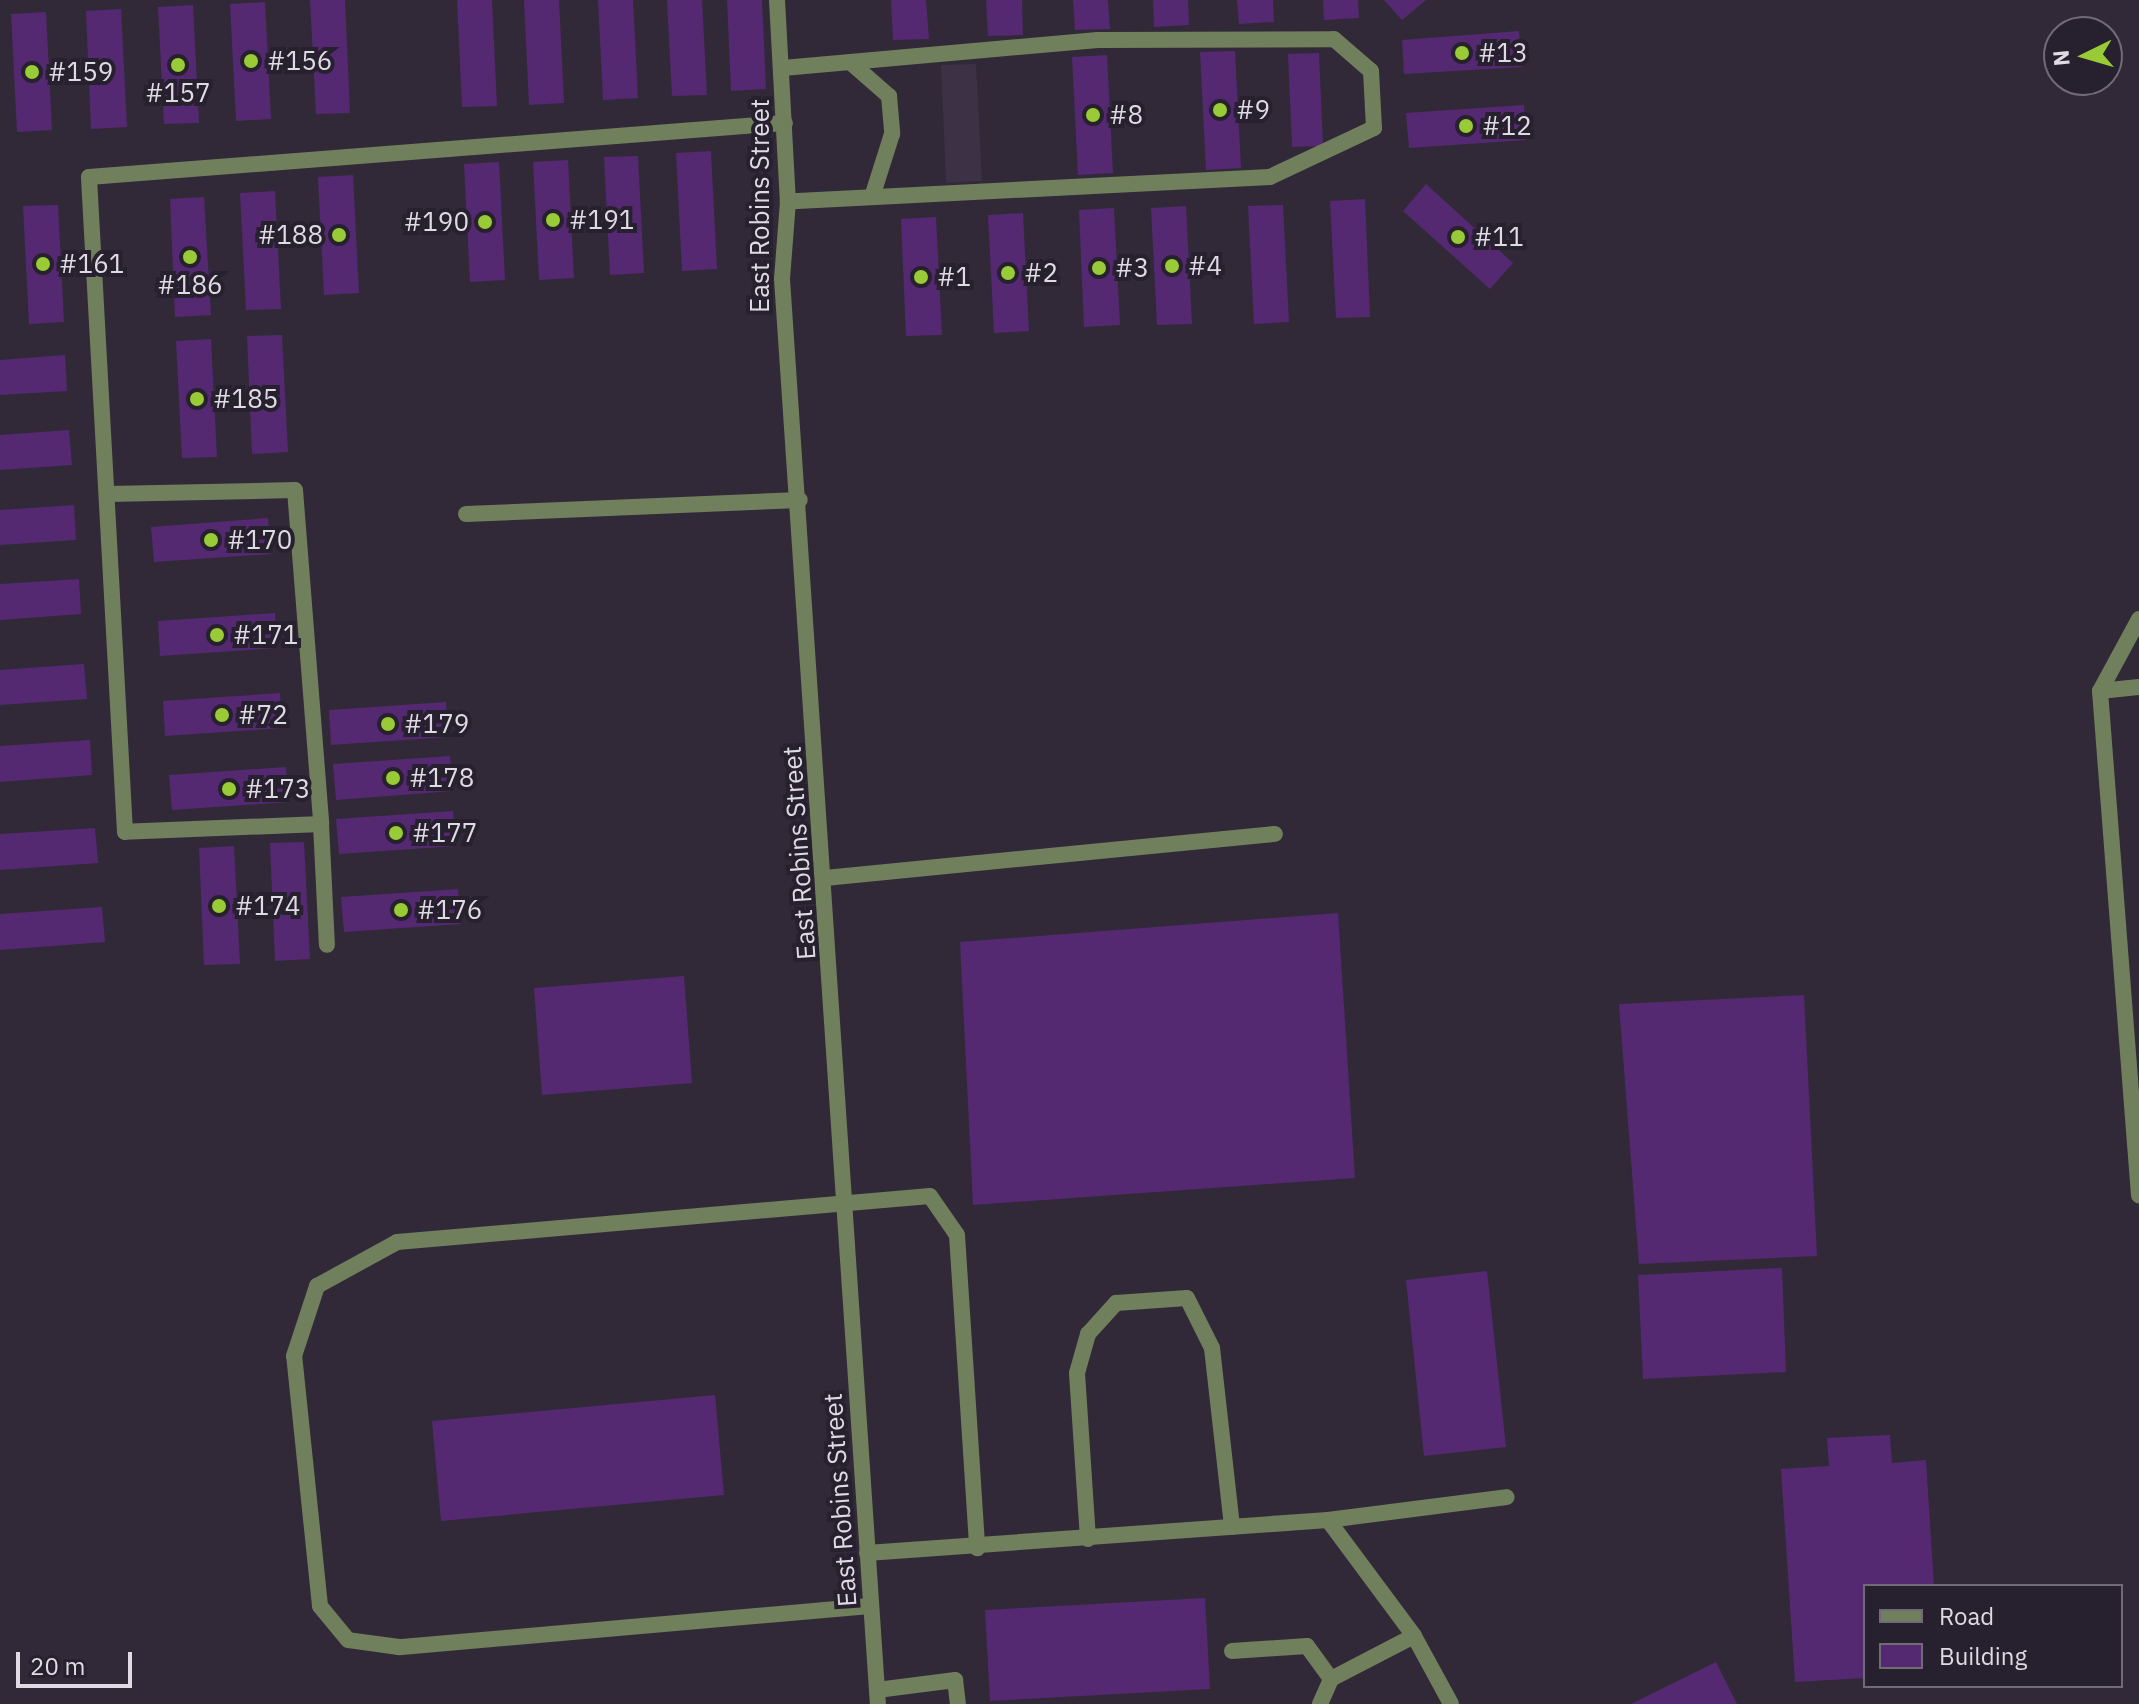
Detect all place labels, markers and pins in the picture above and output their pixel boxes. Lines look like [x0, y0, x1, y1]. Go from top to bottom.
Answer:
place label: #13 [1478, 37, 1528, 69]
marker: #13 [1453, 44, 1471, 62]
place label: #156 [267, 45, 332, 77]
marker: #156 [242, 52, 260, 70]
place label: #159 [48, 56, 113, 88]
marker: #157 [169, 56, 187, 74]
marker: #159 [23, 63, 41, 81]
place label: #157 [145, 77, 211, 109]
place label: #9 [1236, 94, 1270, 126]
place label: #8 [1109, 99, 1143, 131]
marker: #9 [1211, 101, 1229, 119]
marker: #8 [1084, 106, 1102, 124]
place label: #12 [1482, 110, 1532, 142]
marker: #12 [1457, 117, 1475, 135]
place label: #191 [569, 204, 634, 236]
place label: #190 [404, 206, 469, 238]
marker: #191 [544, 211, 562, 229]
marker: #190 [476, 213, 494, 231]
place label: #188 [258, 219, 323, 251]
place label: #11 [1474, 221, 1524, 253]
marker: #188 [330, 226, 348, 244]
marker: #11 [1449, 228, 1467, 246]
place label: #161 [59, 248, 124, 280]
marker: #186 [181, 248, 199, 266]
place label: #4 [1188, 250, 1222, 282]
place label: #3 [1115, 252, 1149, 284]
marker: #161 [34, 255, 52, 273]
place label: #2 [1024, 257, 1058, 289]
marker: #4 [1163, 257, 1181, 275]
marker: #3 [1090, 259, 1108, 277]
place label: #1 [937, 261, 971, 293]
marker: #2 [999, 264, 1017, 282]
marker: #1 [912, 268, 930, 286]
place label: #186 [157, 269, 223, 301]
place label: #185 [213, 383, 278, 415]
marker: #185 [188, 390, 206, 408]
place label: #170 [227, 524, 292, 556]
marker: #170 [202, 531, 220, 549]
place label: #171 [233, 619, 298, 651]
marker: #171 [208, 626, 226, 644]
place label: #72 [238, 699, 288, 731]
marker: #72 [213, 706, 231, 724]
place label: #179 [404, 708, 469, 740]
marker: #179 [379, 715, 397, 733]
place label: #178 [409, 762, 474, 794]
marker: #178 [384, 769, 402, 787]
place label: #173 [245, 773, 310, 805]
marker: #173 [220, 780, 238, 798]
place label: #177 [412, 817, 477, 849]
marker: #177 [387, 824, 405, 842]
place label: #174 [235, 890, 300, 922]
place label: #176 [417, 894, 482, 926]
marker: #174 [210, 897, 228, 915]
marker: #176 [392, 901, 410, 919]

